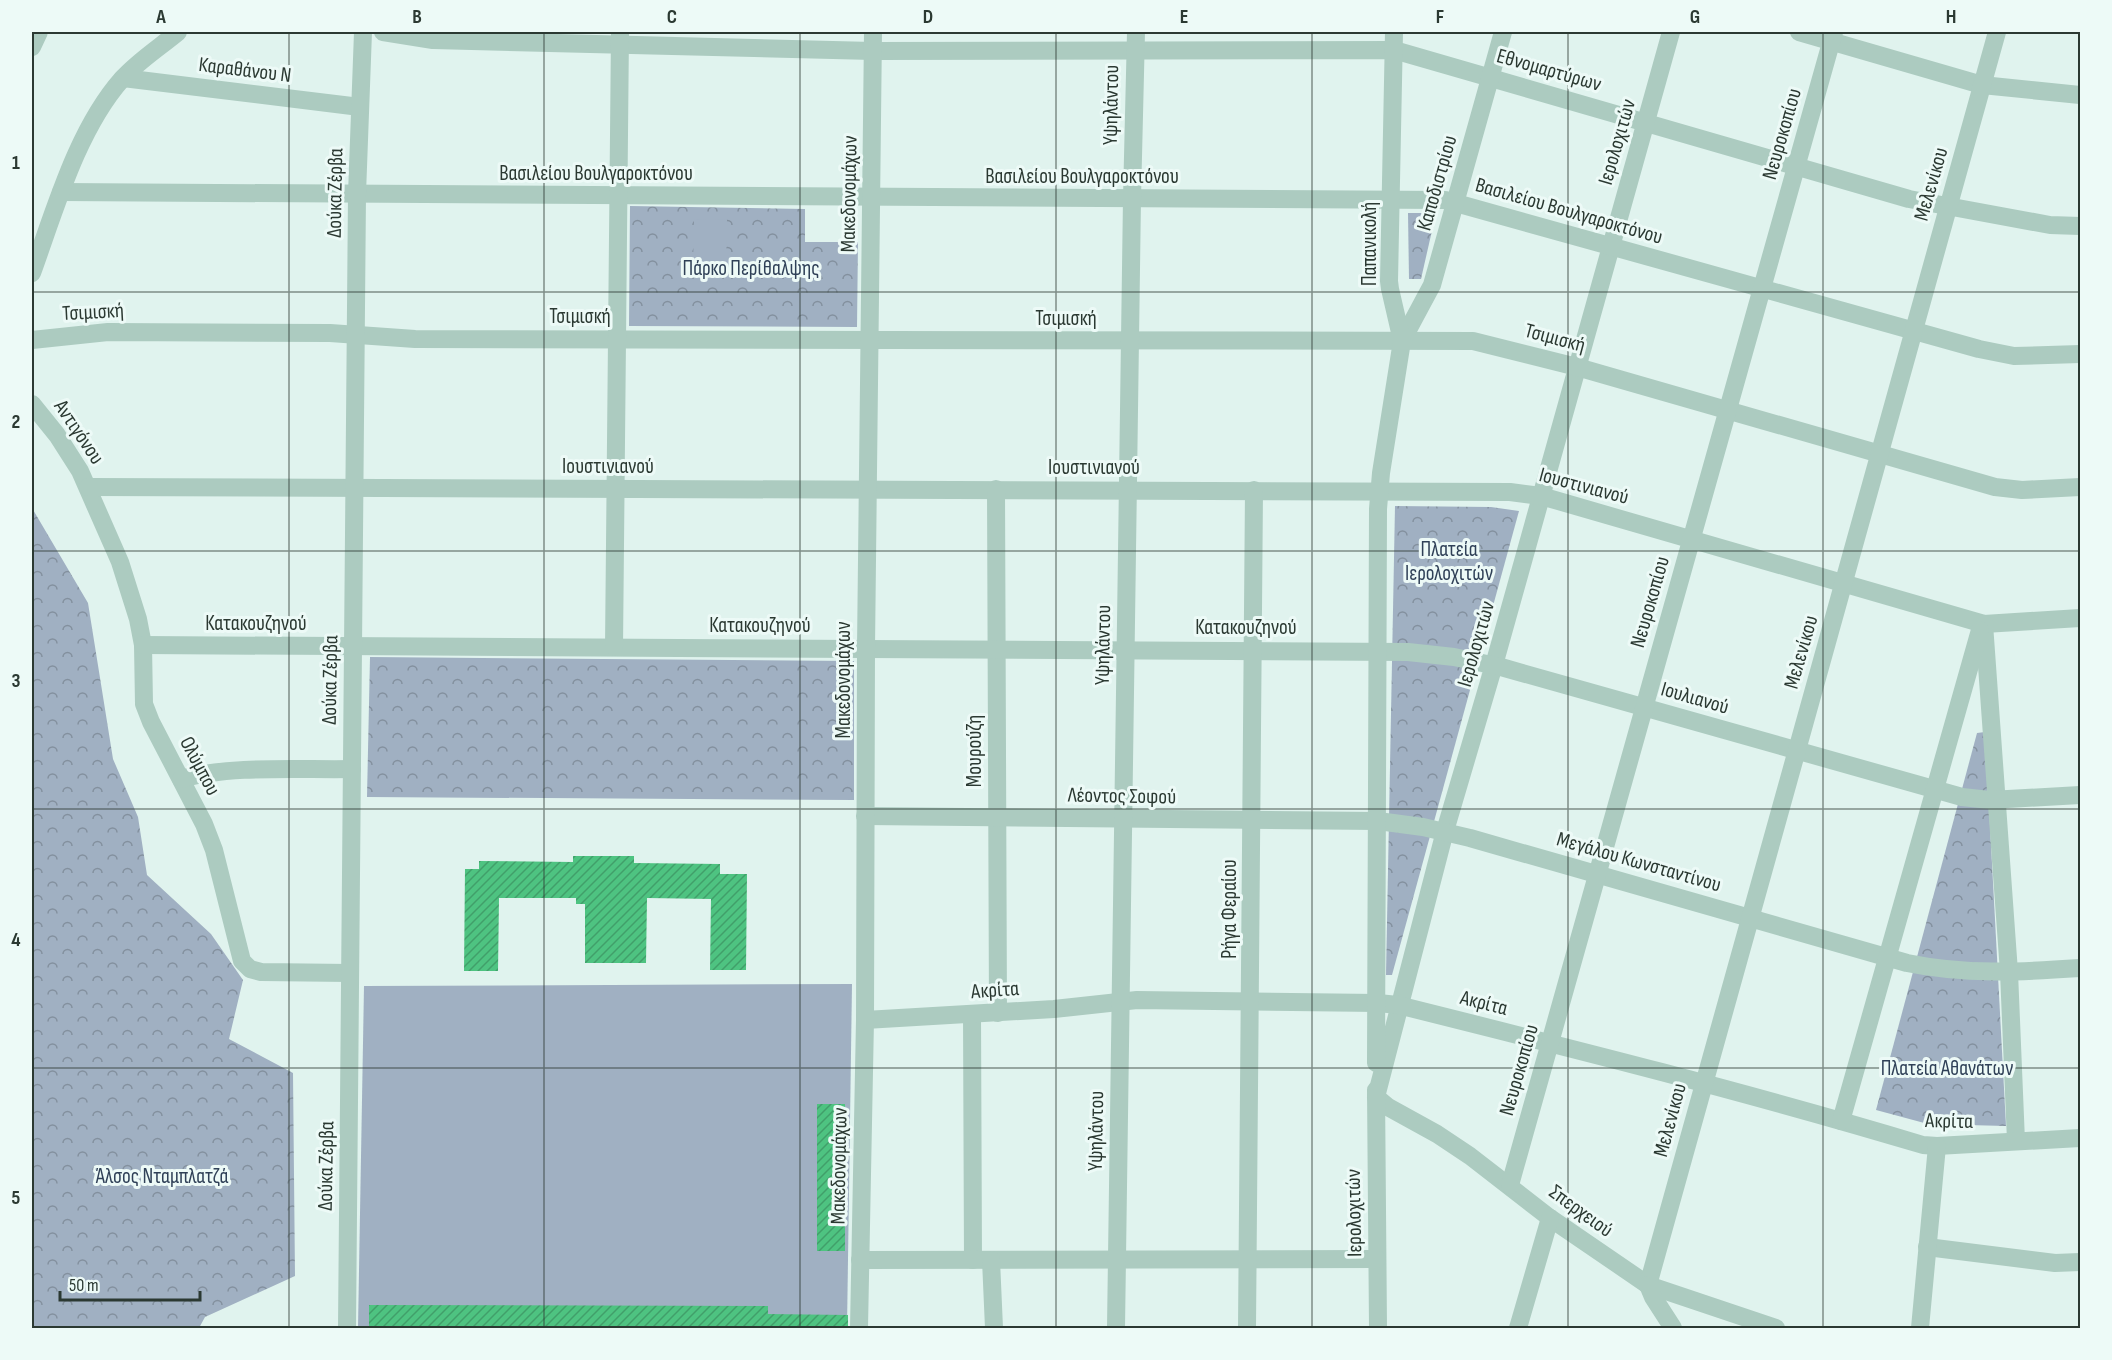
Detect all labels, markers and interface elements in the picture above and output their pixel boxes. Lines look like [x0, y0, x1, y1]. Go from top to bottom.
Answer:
text: A [155, 5, 166, 29]
text: B [412, 5, 422, 29]
text: C [667, 5, 677, 29]
text: D [923, 5, 933, 29]
text: E [1180, 5, 1188, 29]
text: F [1436, 5, 1444, 29]
text: G [1690, 5, 1700, 29]
text: H [1946, 5, 1956, 29]
street label: Εθνομαρτύρων [1494, 43, 1604, 97]
street label: Καραθάνου Ν [197, 52, 293, 88]
street label: Υψηλάντου [1098, 65, 1124, 145]
street label: Νευροκοπίου [1757, 86, 1807, 182]
street label: Ιερολοχιτών [1593, 96, 1641, 188]
street label: Καποδιστρίου [1411, 132, 1463, 234]
street label: Μακεδονομάχων [835, 135, 863, 253]
street label: Μελενίκου [1909, 144, 1953, 224]
street label: Δούκα Ζέρβα [322, 148, 348, 238]
text: 1 [12, 151, 20, 175]
street label: Βασιλείου Βουλγαροκτόνου [499, 161, 693, 186]
street label: Βασιλείου Βουλγαροκτόνου [985, 164, 1179, 189]
street label: Βασιλείου Βουλγαροκτόνου [1472, 172, 1666, 250]
street label: Παπανικολή [1357, 202, 1382, 286]
park label: Πάρκο Περίθαλψης [683, 256, 819, 281]
street label: Τσιμισκή [62, 298, 124, 326]
street label: Τσιμισκή [549, 304, 611, 329]
street label: Τσιμισκή [1035, 306, 1097, 331]
street label: Τσιμισκή [1522, 318, 1588, 358]
street label: Αντιγόνου [48, 394, 110, 469]
text: 2 [12, 410, 20, 434]
street label: Ιουστινιανού [562, 454, 654, 479]
street label: Ιουστινιανού [1048, 455, 1140, 480]
street label: Ιουστινιανού [1536, 462, 1632, 510]
park label: Πλατεία Ιερολοχιτών [1405, 537, 1493, 586]
street label: Νευροκοπίου [1625, 554, 1675, 650]
street label: Ιερολοχιτών [1452, 598, 1500, 690]
street label: Υψηλάντου [1090, 605, 1116, 685]
street label: Κατακουζηνού [205, 611, 307, 636]
street label: Μελενίκου [1779, 612, 1823, 692]
street label: Κατακουζηνού [709, 613, 811, 638]
street label: Κατακουζηνού [1195, 615, 1297, 640]
street label: Μακεδονομάχων [831, 622, 856, 738]
street label: Δούκα Ζέρβα [317, 635, 343, 725]
text: 3 [12, 669, 21, 693]
street label: Ιουλιανού [1658, 676, 1732, 720]
street label: Μουρούζη [962, 715, 987, 787]
street label: Ολύμπου [174, 732, 226, 800]
street label: Λέοντος Σοφού [1067, 783, 1176, 809]
street label: Μεγάλου Κωνσταντίνου [1554, 827, 1724, 897]
street label: Ρήγα Φεραίου [1217, 859, 1242, 959]
text: 4 [11, 928, 21, 952]
street label: Ακρίτα [969, 976, 1020, 1004]
street label: Ακρίτα [1457, 985, 1510, 1021]
street label: Νευροκοπίου [1494, 1022, 1544, 1118]
park label: Πλατεία Αθανάτων [1881, 1056, 2013, 1081]
street label: Μελενίκου [1648, 1080, 1692, 1160]
street label: Υψηλάντου [1083, 1091, 1109, 1171]
street label: Μακεδονομάχων [825, 1107, 853, 1225]
street label: Ακρίτα [1924, 1108, 1973, 1134]
street label: Δούκα Ζέρβα [313, 1121, 339, 1211]
park label: Άλσος Νταμπλατζά [96, 1164, 228, 1189]
street label: Ιερολοχιτών [1341, 1169, 1367, 1257]
street label: Σπερχειού [1544, 1179, 1618, 1243]
text: 5 [12, 1186, 21, 1210]
scale bar [60, 1264, 200, 1302]
text: 50 m [69, 1275, 99, 1296]

